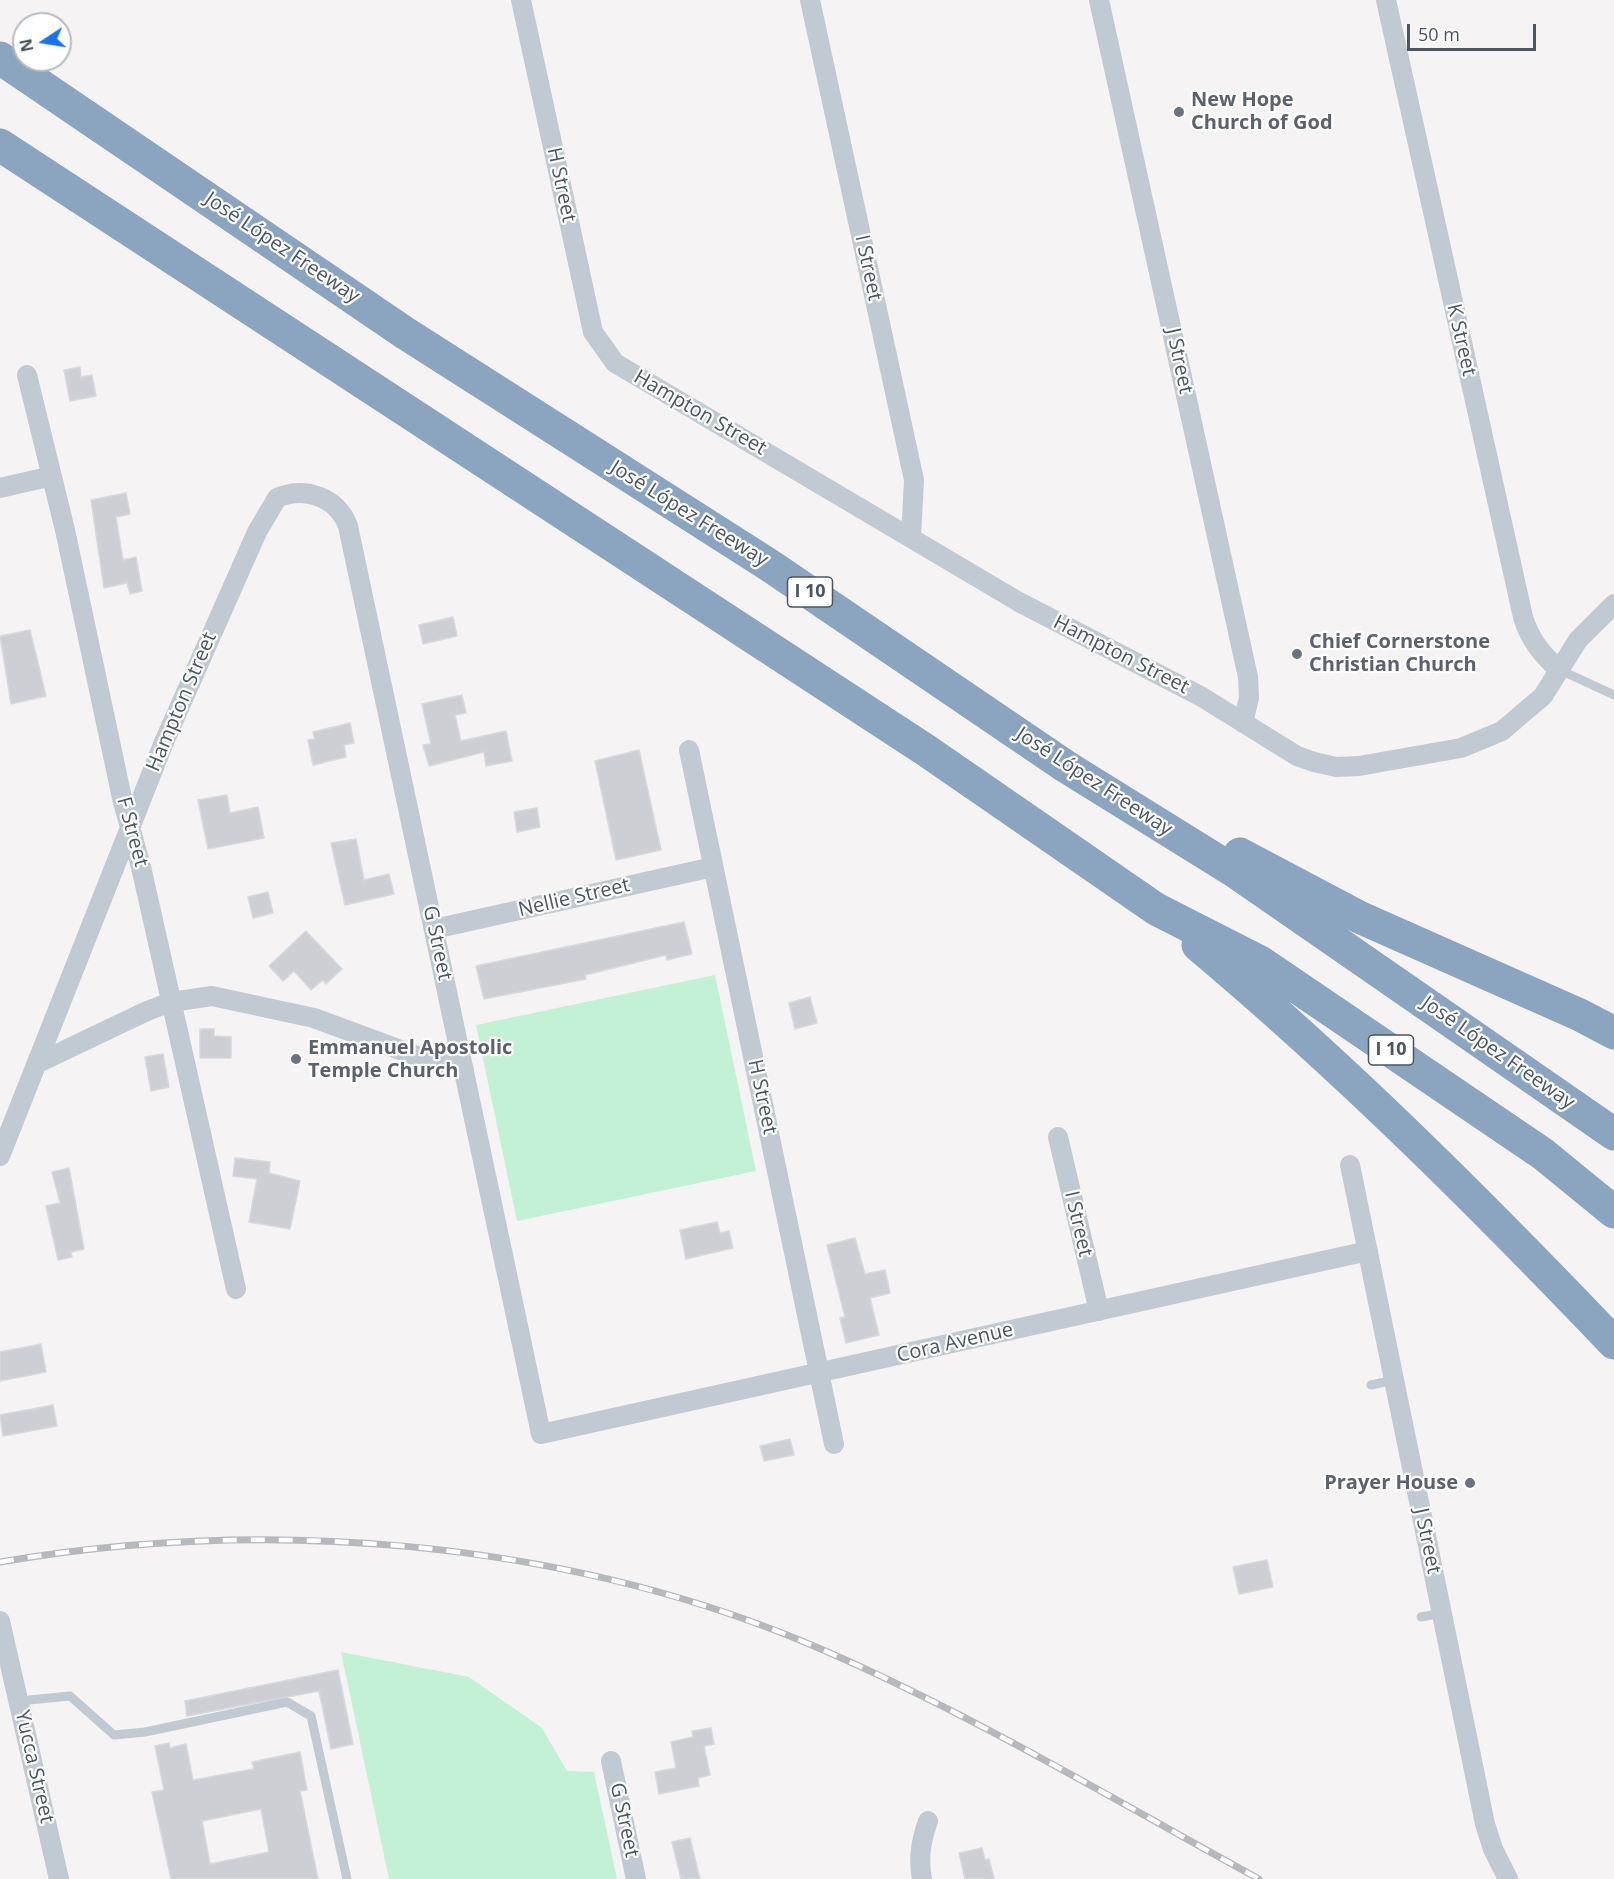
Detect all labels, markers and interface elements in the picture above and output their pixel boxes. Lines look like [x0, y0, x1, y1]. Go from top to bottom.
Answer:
north arrow [12, 12, 72, 72]
scale bar [1410, 12, 1539, 50]
text: 50 m [1418, 22, 1460, 46]
text: N [14, 37, 38, 54]
place label: New Hope Church of God [1191, 88, 1333, 135]
marker: New Hope Church of God [1172, 105, 1186, 119]
street label: H Street [541, 145, 581, 225]
street label: José López Freeway [200, 187, 364, 309]
street label: I Street [849, 233, 887, 303]
street label: K Street [1441, 302, 1481, 378]
street label: J Street [1160, 326, 1198, 396]
street label: Hampton Street [629, 365, 771, 461]
street label: José López Freeway [606, 456, 772, 572]
road number: I 10 [788, 577, 832, 607]
street label: Hampton Street [1049, 610, 1193, 700]
street label: Hampton Street [142, 629, 222, 775]
place label: Chief Cornerstone Christian Church [1309, 630, 1490, 677]
marker: Chief Cornerstone Christian Church [1290, 647, 1304, 661]
street label: José López Freeway [1011, 723, 1177, 841]
street label: F Street [111, 794, 153, 870]
street label: Nellie Street [516, 874, 632, 922]
street label: G Street [417, 904, 457, 982]
street label: José López Freeway [1417, 991, 1579, 1115]
road number: I 10 [1368, 1035, 1414, 1065]
place label: Emmanuel Apostolic Temple Church [308, 1036, 512, 1083]
marker: Emmanuel Apostolic Temple Church [289, 1052, 303, 1066]
street label: H Street [742, 1057, 782, 1137]
street label: I Street [1059, 1189, 1097, 1259]
street label: Cora Avenue [894, 1318, 1016, 1368]
place label: Prayer House [1324, 1471, 1458, 1495]
marker: Prayer House [1463, 1476, 1477, 1490]
street label: J Street [1408, 1506, 1446, 1576]
street label: Yucca Street [9, 1708, 59, 1826]
street label: G Street [604, 1781, 644, 1859]

